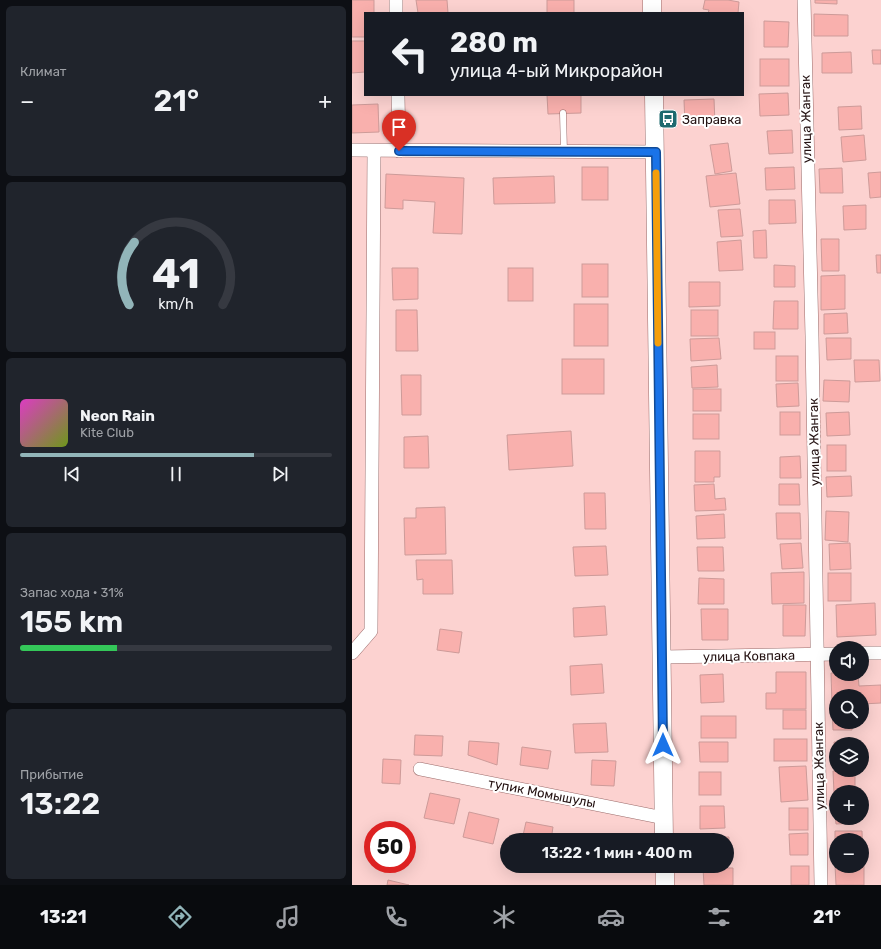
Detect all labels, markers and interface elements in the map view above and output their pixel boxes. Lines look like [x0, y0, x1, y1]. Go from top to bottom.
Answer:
text: 280 m [450, 26, 538, 59]
icon: left [384, 28, 436, 80]
text: улица 4-ый Микрорайон [450, 60, 663, 82]
text: Климат [20, 64, 66, 79]
street label: улица Жангак [798, 75, 814, 163]
text: 21° [154, 83, 199, 119]
text: − [20, 88, 34, 115]
text: + [318, 88, 332, 115]
bus stop icon: Заправка [657, 108, 679, 130]
pin [382, 110, 416, 151]
place label: Заправка [682, 112, 741, 127]
icon: arrive [388, 116, 410, 138]
text: 41 [152, 248, 200, 297]
text: km/h [158, 295, 194, 312]
street label: улица Жангак [806, 398, 822, 486]
text: Neon Rain [80, 407, 155, 425]
text: Kite Club [80, 425, 134, 440]
icon: previous [61, 463, 83, 485]
icon: pause [165, 463, 187, 485]
icon: next [269, 463, 291, 485]
text: Запас хода · 31% [20, 585, 124, 600]
text: 155 km [20, 604, 123, 640]
map controls [829, 641, 869, 873]
button: sound [829, 641, 869, 681]
street label: улица Ковпака [703, 648, 795, 664]
button: search [829, 689, 869, 729]
street label: улица Жангак [811, 722, 827, 810]
position arrow [642, 724, 684, 766]
button: layers [829, 737, 869, 777]
text: Прибытие [20, 767, 84, 782]
street label: тупик Момышулы [487, 775, 597, 811]
button: + [829, 785, 869, 825]
text: 13:22 [20, 786, 100, 822]
speed limit sign: 50 [364, 821, 416, 873]
button: − [829, 833, 869, 873]
text: 13:22 · 1 мин · 400 m [542, 844, 692, 862]
icon: directions [166, 903, 194, 931]
icon: music [274, 903, 302, 931]
icon: phone [382, 903, 410, 931]
icon: climate [490, 903, 518, 931]
icon: car [597, 903, 625, 931]
icon: filters [705, 903, 733, 931]
text: 13:21 [40, 906, 87, 928]
text: 21° [813, 906, 841, 928]

